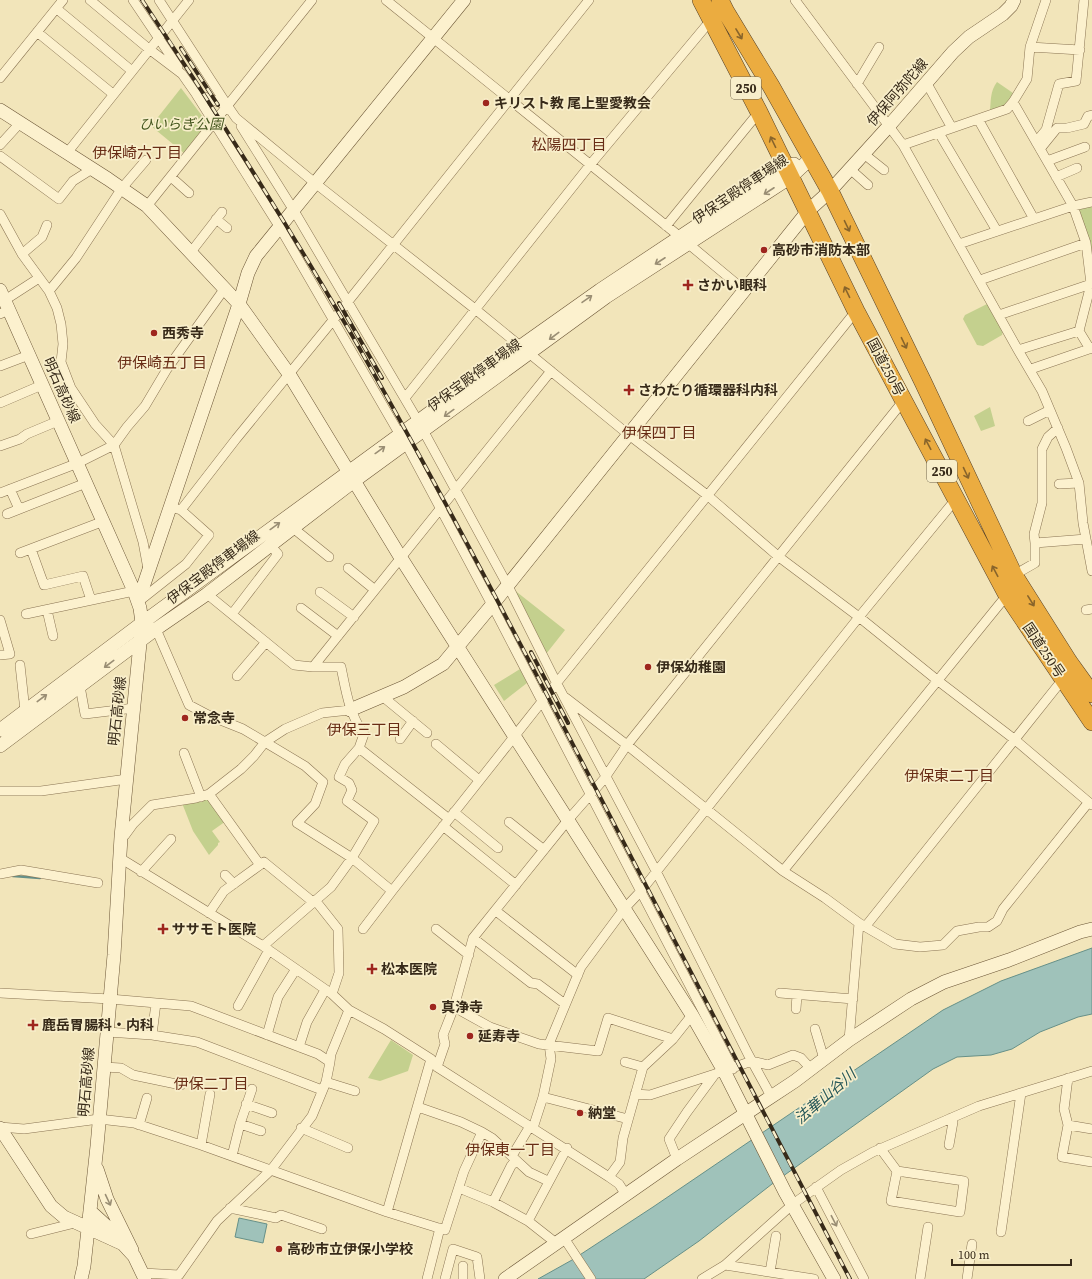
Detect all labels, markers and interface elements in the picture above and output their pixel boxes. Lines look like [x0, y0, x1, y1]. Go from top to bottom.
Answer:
one-way arrow [735, 28, 743, 39]
street label: 伊保阿弥陀線 [862, 54, 932, 130]
road number: 250 [731, 77, 761, 99]
place label: キリスト教 尾上聖愛教会 [494, 93, 651, 113]
marker: キリスト教 尾上聖愛教会 [481, 98, 491, 108]
park label: ひいらぎ公園 [139, 114, 225, 134]
district label: 松陽四丁目 [531, 134, 607, 155]
one-way arrow [769, 136, 776, 148]
district label: 伊保崎六丁目 [92, 142, 182, 163]
street label: 伊保宝殿停車場線 [688, 149, 792, 229]
one-way arrow [764, 186, 775, 195]
one-way arrow [844, 220, 851, 232]
place label: 高砂市消防本部 [772, 240, 870, 260]
marker: 高砂市消防本部 [759, 245, 769, 255]
one-way arrow [655, 257, 666, 266]
place label: さかい眼科 [697, 275, 767, 295]
marker: さかい眼科 [682, 279, 694, 291]
one-way arrow [843, 286, 850, 298]
one-way arrow [581, 295, 592, 303]
place label: 西秀寺 [162, 323, 204, 343]
marker: 西秀寺 [149, 328, 159, 338]
one-way arrow [549, 332, 560, 340]
street label: 伊保宝殿停車場線 [423, 334, 525, 416]
street label: 国道250号 [862, 334, 910, 400]
one-way arrow [901, 337, 908, 349]
district label: 伊保崎五丁目 [117, 352, 207, 373]
street label: 明石高砂線 [39, 354, 85, 426]
place label: さわたり循環器科内科 [638, 380, 778, 400]
marker: さわたり循環器科内科 [623, 384, 635, 396]
one-way arrow [444, 409, 455, 417]
district label: 伊保四丁目 [621, 422, 697, 443]
one-way arrow [923, 438, 931, 450]
one-way arrow [375, 445, 386, 454]
road number: 250 [927, 460, 957, 482]
one-way arrow [963, 467, 970, 479]
one-way arrow [269, 522, 280, 530]
street label: 伊保宝殿停車場線 [162, 525, 264, 609]
one-way arrow [991, 566, 998, 578]
one-way arrow [1027, 595, 1035, 606]
street label: 国道250号 [1018, 618, 1070, 682]
place label: 伊保幼稚園 [656, 657, 726, 677]
one-way arrow [104, 660, 115, 668]
marker: 伊保幼稚園 [643, 662, 653, 672]
street label: 明石高砂線 [103, 675, 131, 747]
one-way arrow [37, 694, 48, 702]
place label: 常念寺 [193, 708, 235, 728]
marker: 常念寺 [180, 713, 190, 723]
district label: 伊保三丁目 [326, 719, 402, 740]
district label: 伊保東二丁目 [904, 765, 994, 786]
place label: ササモト医院 [172, 919, 256, 939]
marker: ササモト医院 [157, 923, 169, 935]
place label: 松本医院 [381, 959, 437, 979]
marker: 松本医院 [366, 963, 378, 975]
place label: 真浄寺 [441, 997, 483, 1017]
marker: 真浄寺 [428, 1002, 438, 1012]
place label: 鹿岳胃腸科・内科 [42, 1015, 154, 1035]
marker: 鹿岳胃腸科・内科 [27, 1019, 39, 1031]
place label: 延寿寺 [478, 1026, 520, 1046]
marker: 延寿寺 [465, 1031, 475, 1041]
street label: 明石高砂線 [73, 1046, 99, 1118]
water label: 法華山谷川 [790, 1062, 862, 1129]
district label: 伊保二丁目 [173, 1073, 249, 1094]
place label: 納堂 [588, 1103, 616, 1123]
marker: 納堂 [575, 1108, 585, 1118]
district label: 伊保東一丁目 [465, 1139, 555, 1160]
one-way arrow [105, 1194, 112, 1206]
one-way arrow [831, 1215, 839, 1227]
place label: 高砂市立伊保小学校 [287, 1239, 413, 1259]
scale bar [952, 1241, 1071, 1267]
marker: 高砂市立伊保小学校 [274, 1244, 284, 1254]
text: 100 m [958, 1247, 990, 1263]

